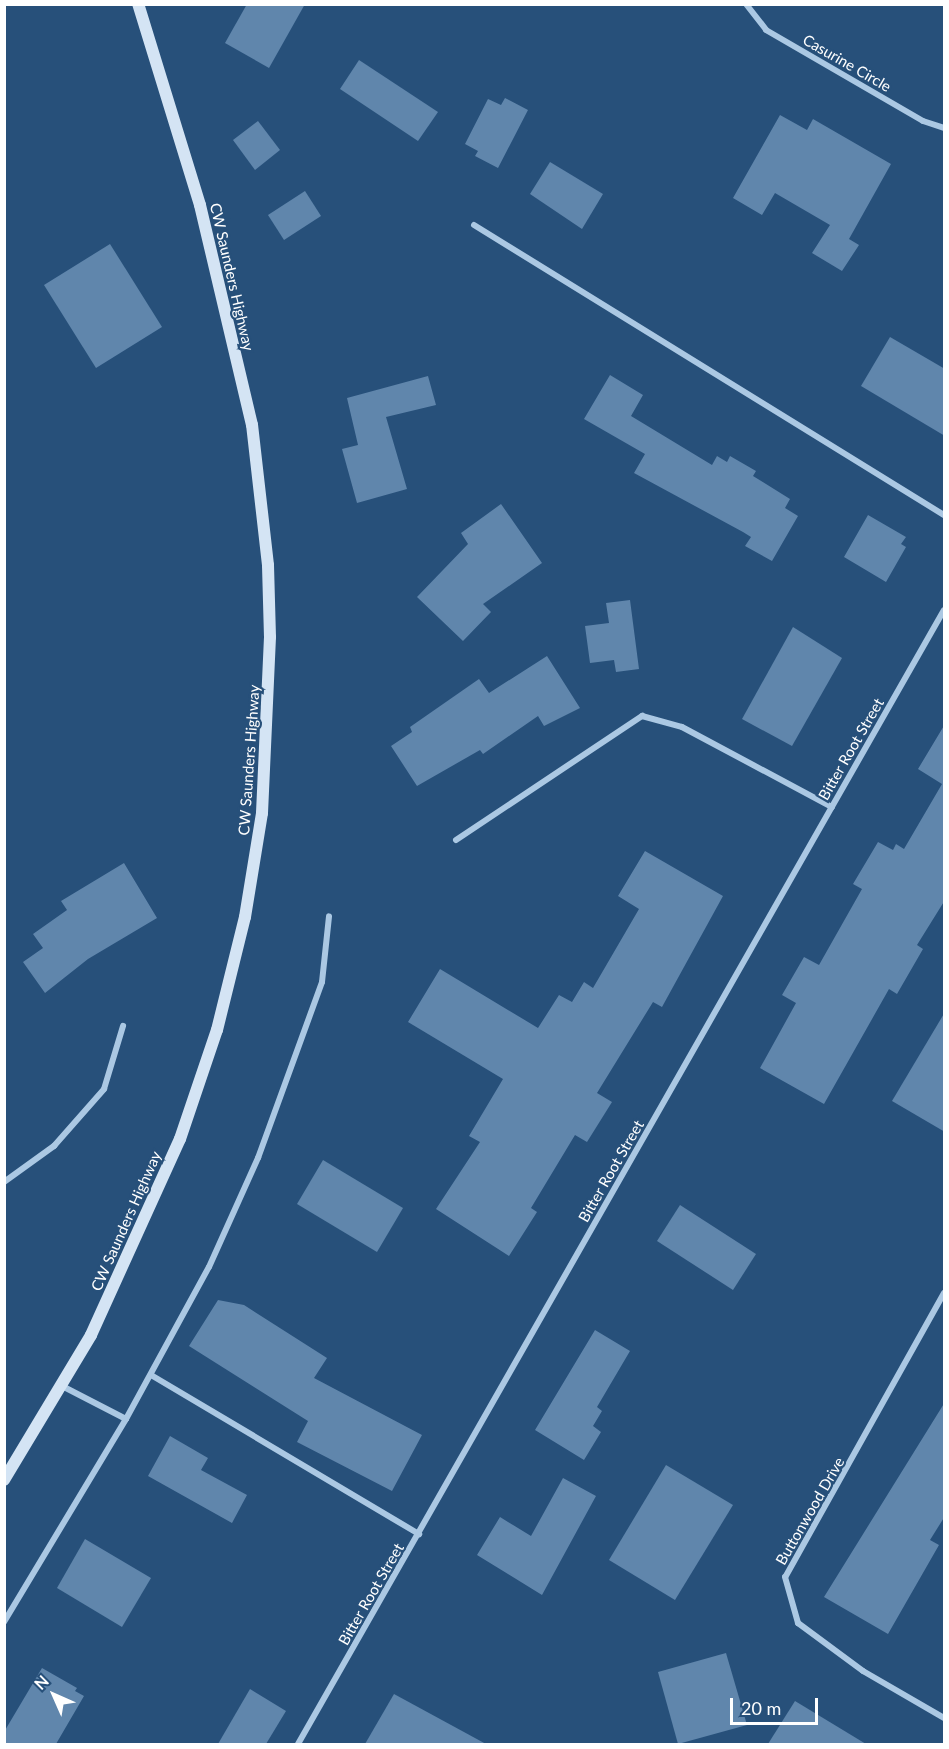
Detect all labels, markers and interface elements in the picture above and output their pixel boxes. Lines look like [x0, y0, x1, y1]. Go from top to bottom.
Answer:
street label: Casurine Circle [800, 30, 894, 96]
street label: CW Saunders Highway [206, 201, 258, 353]
street label: CW Saunders Highway [235, 684, 263, 836]
street label: Bitter Root Street [814, 695, 888, 803]
street label: Bitter Root Street [574, 1117, 648, 1225]
street label: CW Saunders Highway [87, 1148, 165, 1294]
street label: Buttonwood Drive [772, 1454, 848, 1568]
street label: Bitter Root Street [334, 1540, 408, 1648]
north arrow [24, 1665, 84, 1725]
text: N [30, 1671, 52, 1693]
scale bar [733, 1686, 822, 1724]
text: 20 m [741, 1697, 781, 1719]

